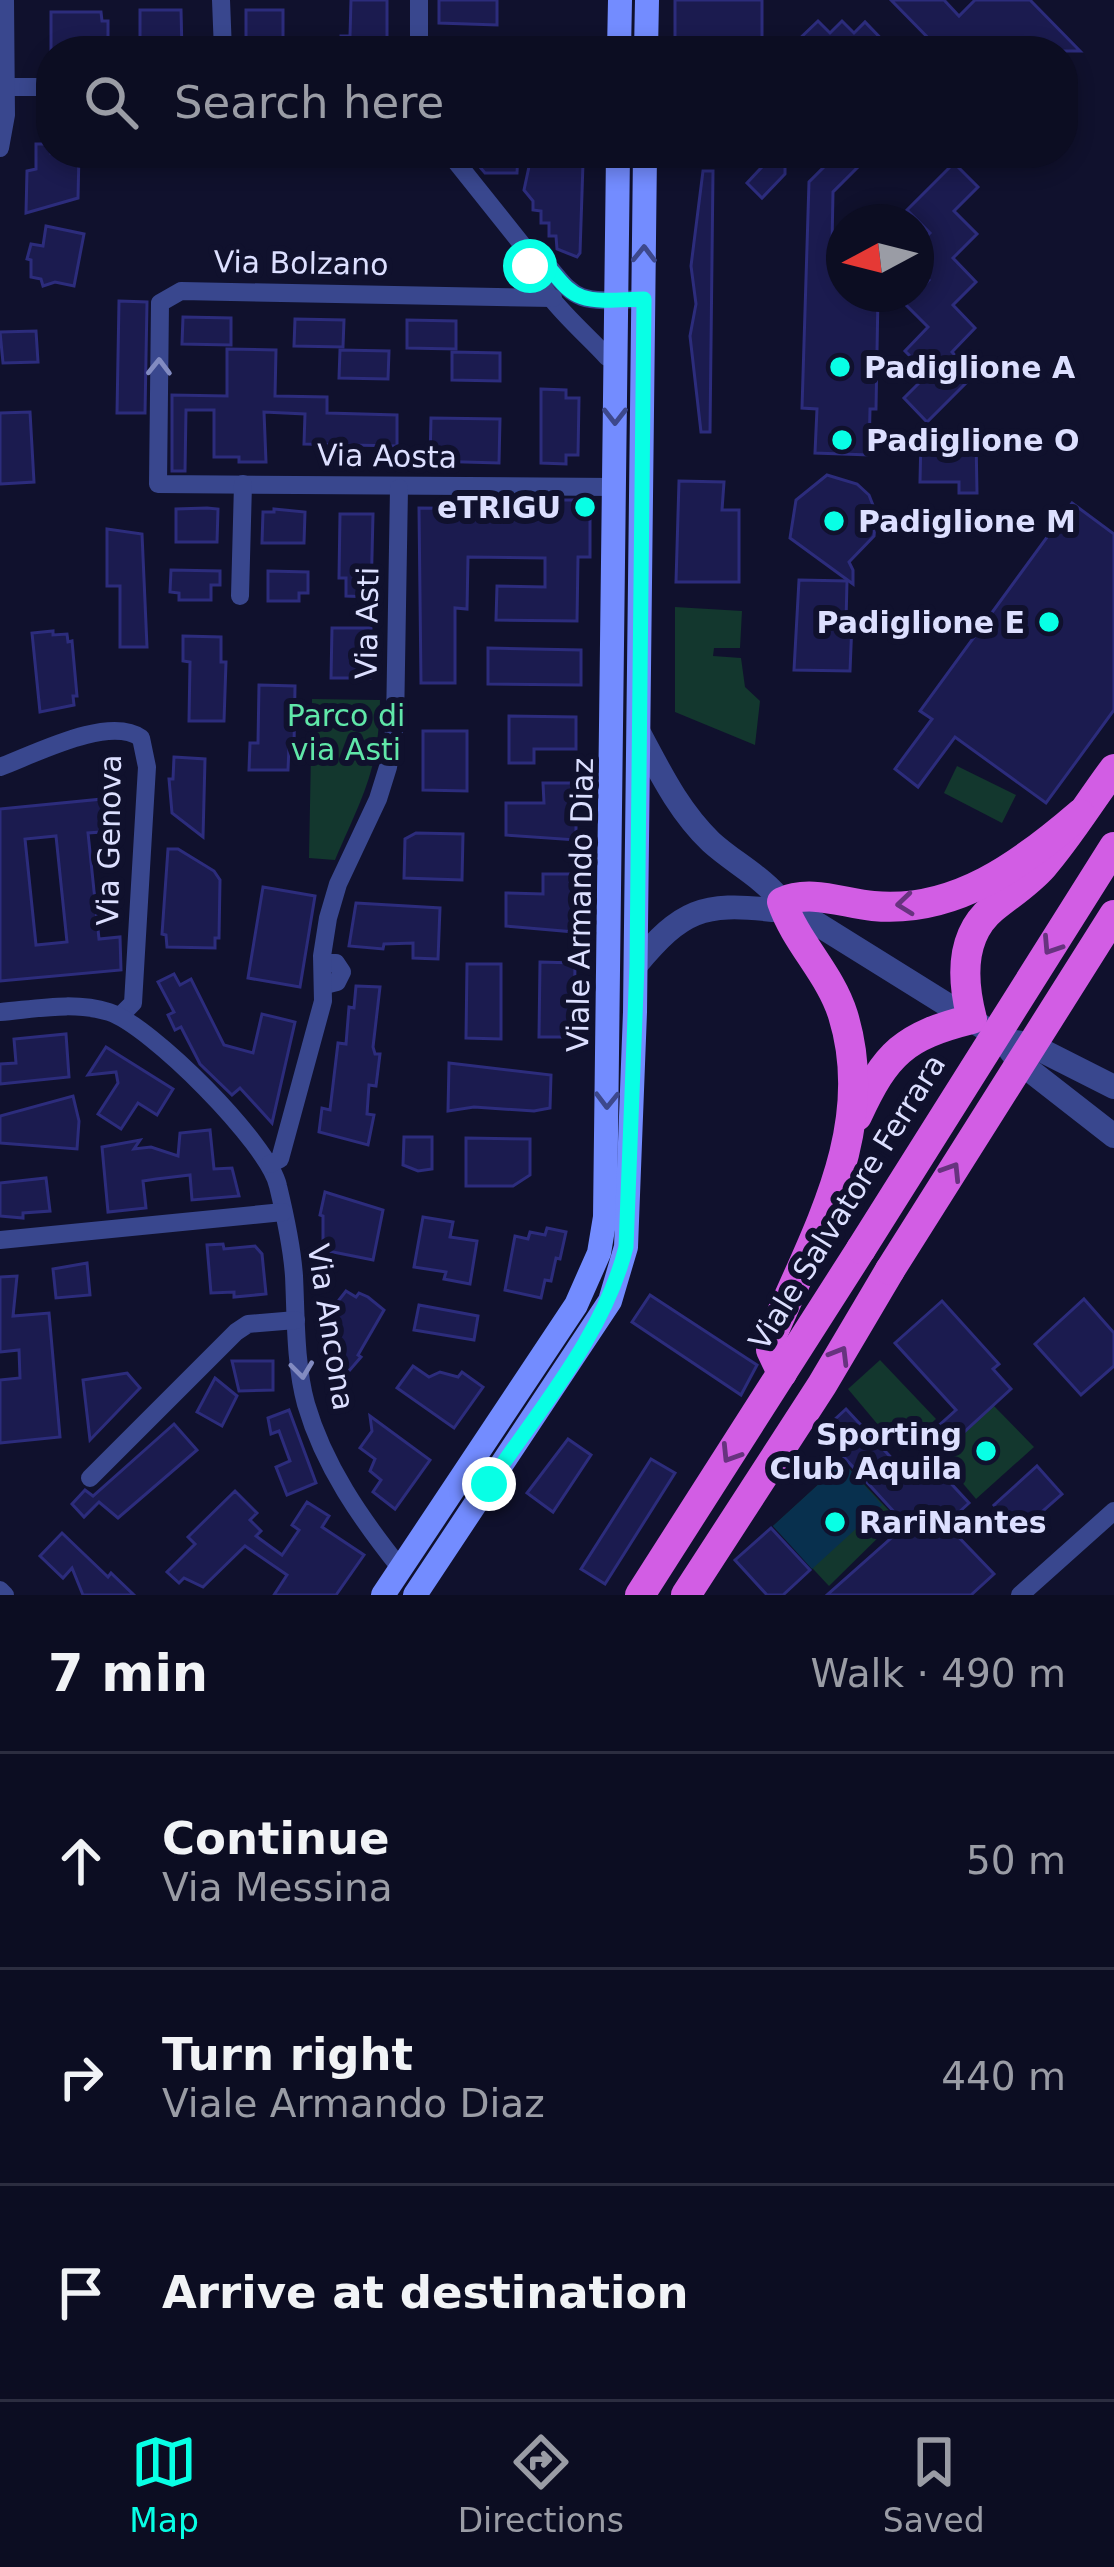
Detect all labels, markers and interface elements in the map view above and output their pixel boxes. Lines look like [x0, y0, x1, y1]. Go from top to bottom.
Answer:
search box [36, 36, 1078, 168]
icon: search [78, 69, 144, 135]
text: Search here [174, 76, 444, 129]
north arrow [826, 204, 934, 312]
route start [503, 239, 557, 293]
street label: Via Bolzano [213, 244, 389, 282]
one-way arrow [631, 244, 657, 262]
place label: Padiglione A [864, 350, 1076, 385]
marker: Padiglione A [827, 354, 853, 380]
one-way arrow [146, 357, 172, 375]
one-way arrow [603, 407, 629, 426]
place label: Padiglione O [866, 423, 1080, 458]
marker: Padiglione O [829, 427, 855, 453]
street label: Via Aosta [317, 437, 457, 475]
place label: eTRIGU [437, 490, 561, 525]
marker: eTRIGU [572, 494, 598, 520]
place label: Padiglione M [858, 504, 1076, 539]
marker: Padiglione M [821, 508, 847, 534]
street label: Via Asti [349, 567, 385, 679]
place label: Padiglione E [817, 605, 1025, 640]
marker: Padiglione E [1036, 609, 1062, 635]
park label: Parco di via Asti [287, 698, 405, 767]
street label: Via Genova [90, 754, 128, 926]
street label: Viale Armando Diaz [560, 758, 600, 1052]
one-way arrow [896, 891, 915, 916]
one-way arrow [1043, 933, 1065, 955]
street label: Viale Salvatore Ferrara [742, 1048, 952, 1356]
one-way arrow [595, 1091, 621, 1110]
one-way arrow [938, 1162, 960, 1184]
street label: Via Ancona [301, 1241, 361, 1413]
one-way arrow [826, 1346, 848, 1368]
one-way arrow [288, 1360, 314, 1380]
place label: Sporting Club Aquila [770, 1417, 962, 1486]
marker: Sporting Club Aquila [973, 1438, 999, 1464]
one-way arrow [722, 1441, 745, 1463]
route end [462, 1457, 516, 1511]
place label: RariNantes [859, 1505, 1047, 1540]
marker: RariNantes [822, 1509, 848, 1535]
text: 7 min [48, 1644, 208, 1703]
text: Walk · 490 m [811, 1651, 1066, 1696]
text: Continue [162, 1812, 390, 1865]
icon: ahead [48, 1828, 114, 1894]
text: 50 m [966, 1838, 1066, 1883]
text: Via Messina [162, 1865, 393, 1910]
text: Turn right [162, 2028, 413, 2081]
icon: right [48, 2044, 114, 2110]
text: 440 m [941, 2054, 1066, 2099]
text: Viale Armando Diaz [162, 2081, 545, 2126]
icon: arrive [48, 2260, 114, 2326]
text: Arrive at destination [162, 2266, 688, 2319]
tab: Map [129, 2429, 199, 2540]
tab: Directions [458, 2429, 624, 2540]
tab: Saved [883, 2429, 985, 2540]

